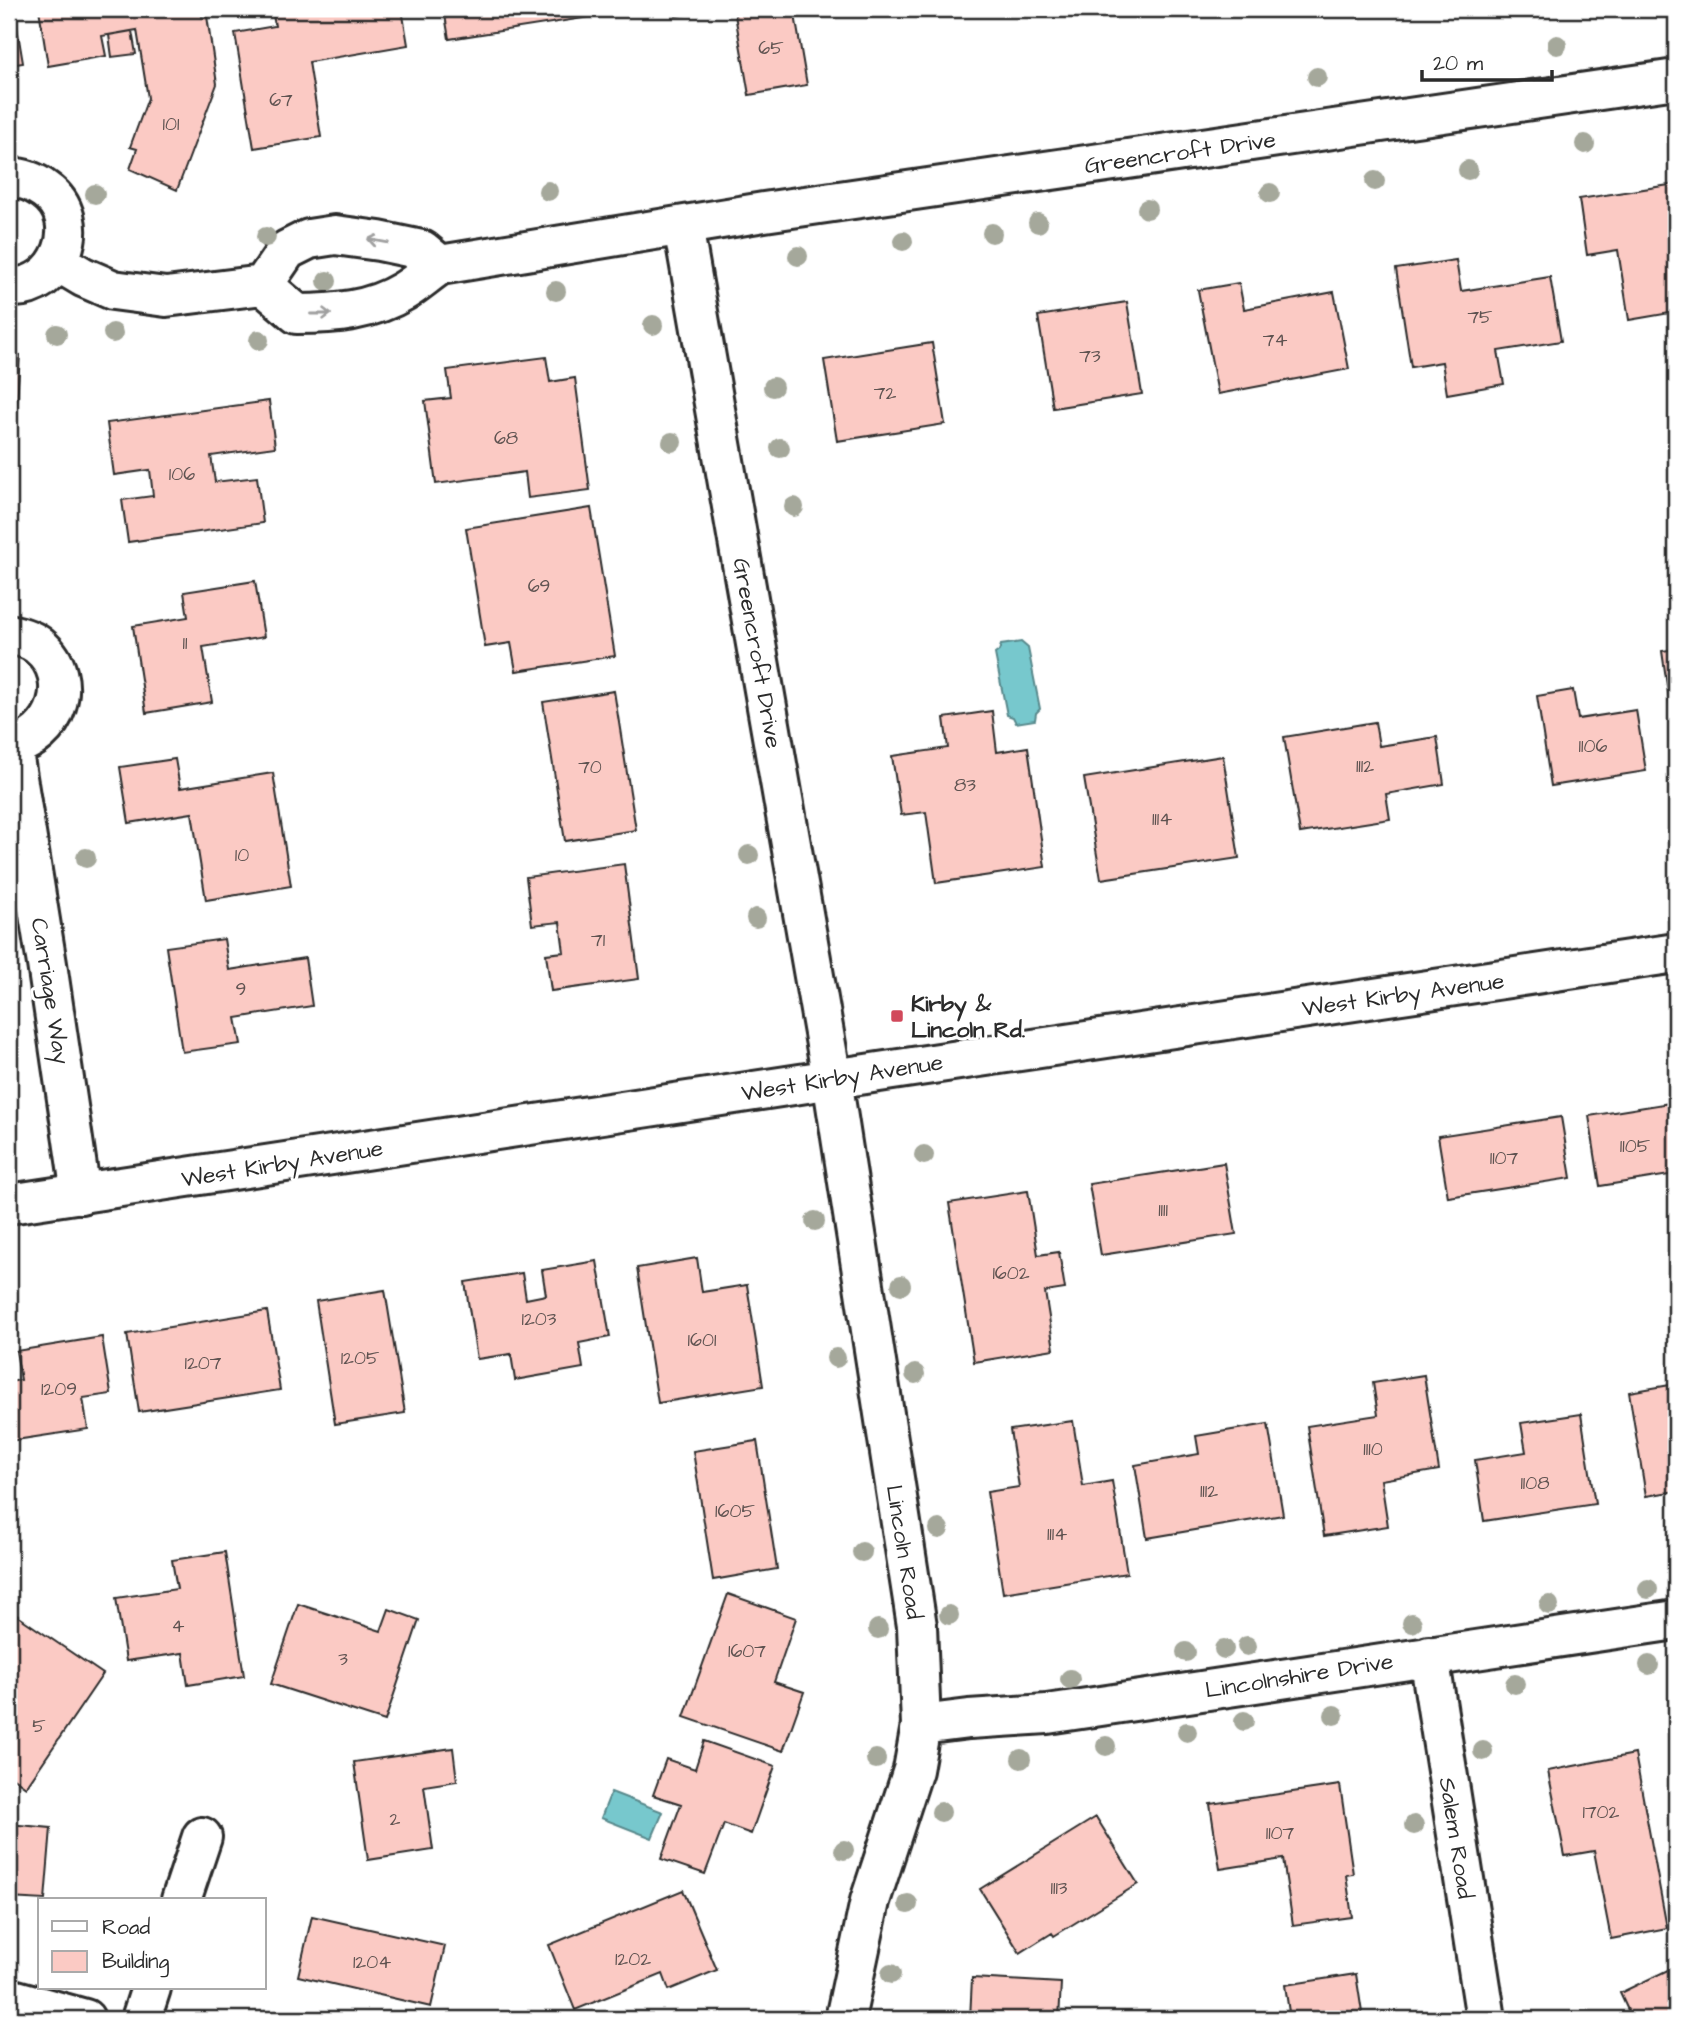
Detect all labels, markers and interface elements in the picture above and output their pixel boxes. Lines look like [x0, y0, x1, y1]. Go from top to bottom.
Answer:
house number: 65 [758, 35, 784, 62]
scale bar [1422, 38, 1552, 82]
text: 20 m [1433, 49, 1484, 78]
house number: 67 [269, 87, 293, 114]
house number: 101 [163, 111, 180, 138]
street label: Greencroft Drive [1082, 124, 1278, 182]
one-way arrow [367, 234, 390, 247]
house number: 75 [1467, 304, 1493, 331]
one-way arrow [309, 307, 332, 321]
house number: 74 [1263, 327, 1287, 354]
house number: 73 [1079, 343, 1101, 370]
house number: 72 [874, 380, 896, 407]
house number: 68 [494, 425, 518, 452]
house number: 106 [169, 461, 195, 488]
street label: Greencroft Drive [725, 555, 790, 751]
house number: 69 [528, 573, 550, 600]
house number: 11 [183, 630, 188, 657]
house number: 1106 [1579, 733, 1607, 760]
house number: 1112 [1356, 753, 1374, 780]
house number: 70 [578, 754, 602, 781]
house number: 83 [954, 772, 976, 799]
house number: 1114 [1152, 806, 1172, 833]
house number: 10 [235, 842, 249, 869]
street label: Carriage Way [22, 916, 77, 1067]
house number: 71 [591, 927, 606, 954]
street label: West Kirby Avenue [1300, 965, 1506, 1026]
house number: 9 [236, 976, 246, 1003]
place label: Kirby & Lincoln Rd. [911, 988, 1025, 1046]
marker: Kirby & Lincoln Rd. [889, 1008, 905, 1024]
street label: West Kirby Avenue [739, 1046, 945, 1111]
street label: West Kirby Avenue [179, 1132, 385, 1197]
house number: 1105 [1620, 1133, 1651, 1160]
house number: 1107 [1490, 1145, 1519, 1172]
house number: 1111 [1158, 1197, 1168, 1224]
house number: 1602 [992, 1260, 1030, 1287]
house number: 1203 [522, 1306, 557, 1333]
house number: 1601 [688, 1327, 717, 1354]
house number: 1205 [341, 1345, 380, 1372]
house number: 1207 [185, 1350, 222, 1377]
house number: 1209 [41, 1376, 77, 1403]
house number: 1110 [1363, 1436, 1383, 1463]
house number: 1108 [1520, 1470, 1550, 1497]
house number: 1112 [1200, 1478, 1218, 1505]
street label: Lincoln Road [878, 1483, 930, 1622]
house number: 1605 [715, 1498, 755, 1525]
house number: 1114 [1047, 1521, 1067, 1548]
house number: 4 [172, 1613, 185, 1640]
house number: 1607 [728, 1638, 766, 1665]
street label: Lincolnshire Drive [1203, 1645, 1395, 1707]
house number: 3 [338, 1646, 348, 1673]
house number: 5 [32, 1713, 46, 1740]
street label: Salem Road [1431, 1775, 1481, 1901]
house number: 1702 [1583, 1799, 1620, 1826]
house number: 2 [390, 1806, 401, 1833]
house number: 1107 [1266, 1820, 1295, 1847]
house number: 1113 [1051, 1875, 1068, 1902]
legend [38, 1898, 266, 1990]
text: Road [102, 1913, 150, 1942]
house number: 1202 [615, 1946, 651, 1973]
text: Building [102, 1947, 170, 1978]
house number: 1204 [353, 1949, 391, 1976]

